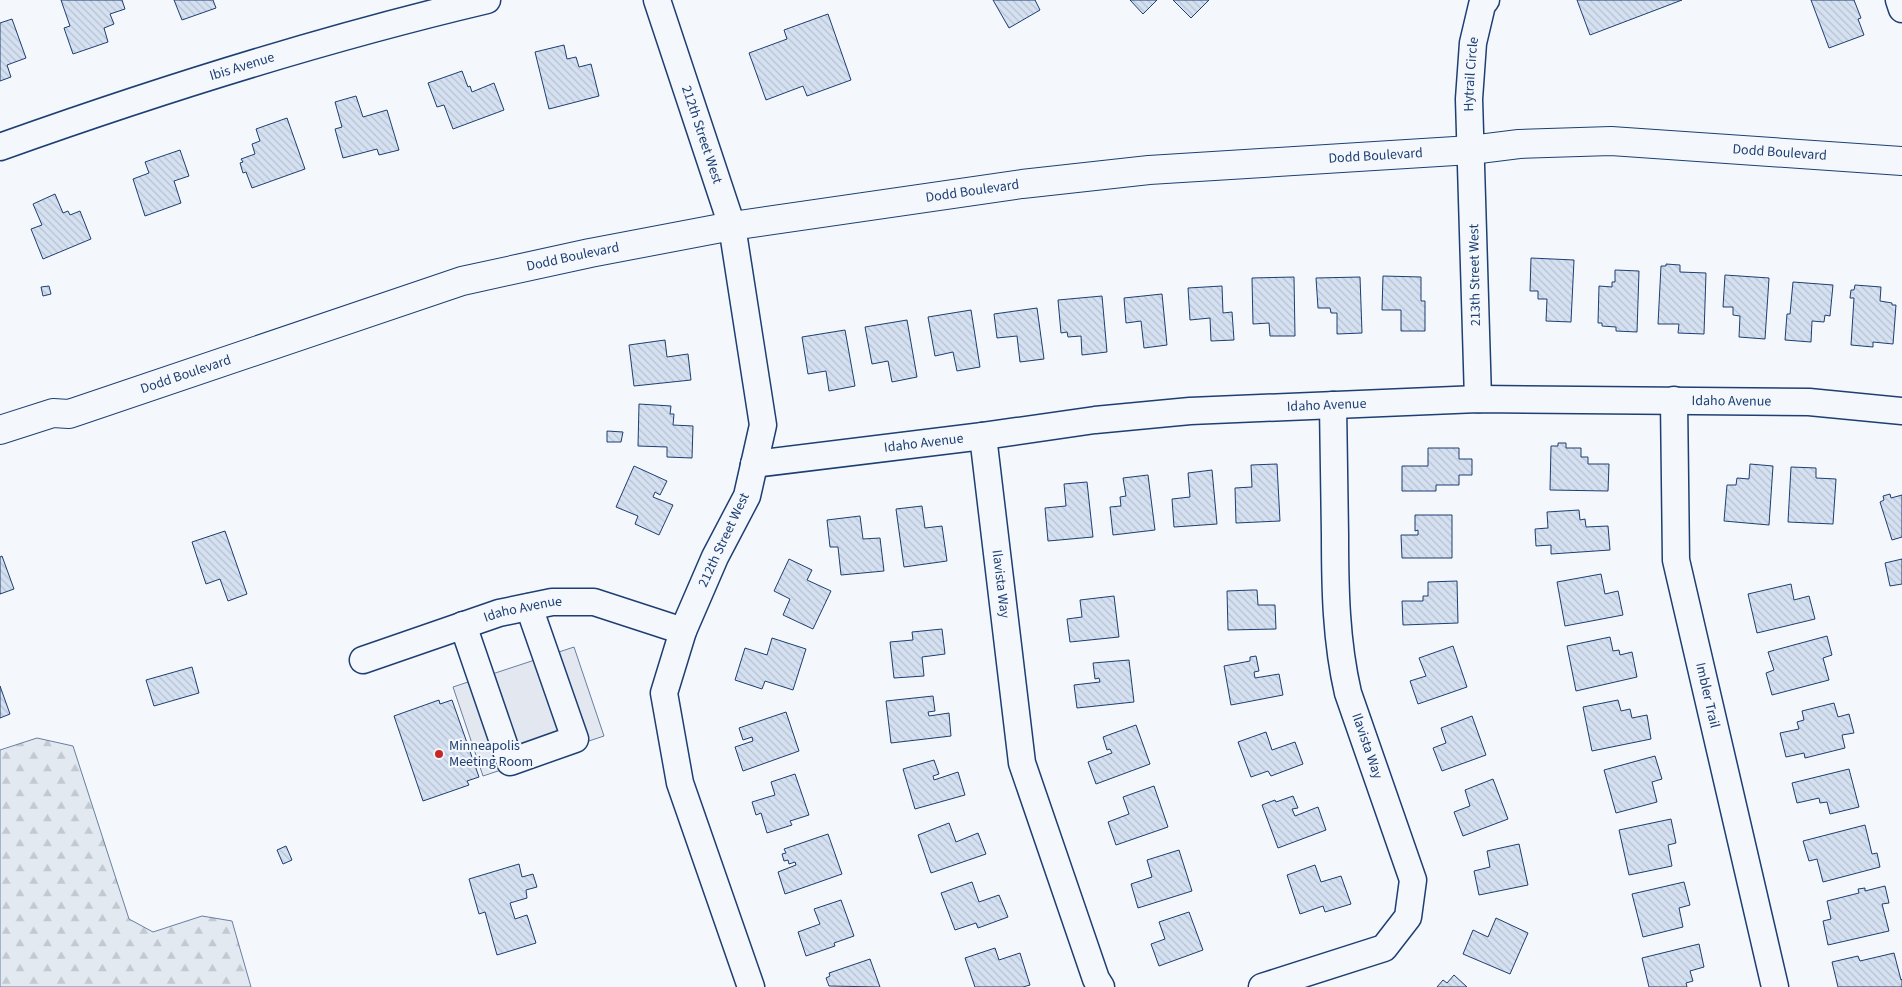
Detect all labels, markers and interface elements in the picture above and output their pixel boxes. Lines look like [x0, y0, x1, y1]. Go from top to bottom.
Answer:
street label: Hytrail Circle [1459, 35, 1484, 112]
street label: Ibis Avenue [207, 47, 277, 86]
street label: 212th Street West [676, 83, 727, 187]
street label: Dodd Boulevard [1732, 139, 1827, 166]
street label: Dodd Boulevard [1328, 143, 1423, 169]
street label: Dodd Boulevard [924, 175, 1021, 208]
street label: 213th Street West [1464, 223, 1486, 326]
street label: Dodd Boulevard [525, 238, 621, 277]
street label: Dodd Boulevard [138, 350, 234, 399]
street label: Idaho Avenue [1692, 391, 1771, 412]
street label: Idaho Avenue [1286, 394, 1367, 417]
street label: Idaho Avenue [883, 428, 965, 458]
street label: 212th Street West [693, 489, 755, 591]
street label: Ilavista Way [987, 549, 1015, 620]
street label: Idaho Avenue [481, 592, 562, 628]
street label: Imbler Trail [1690, 661, 1725, 731]
street label: Ilavista Way [1346, 710, 1388, 782]
place label: Minneapolis Meeting Room [449, 736, 533, 772]
marker: Minneapolis Meeting Room [433, 748, 445, 760]

